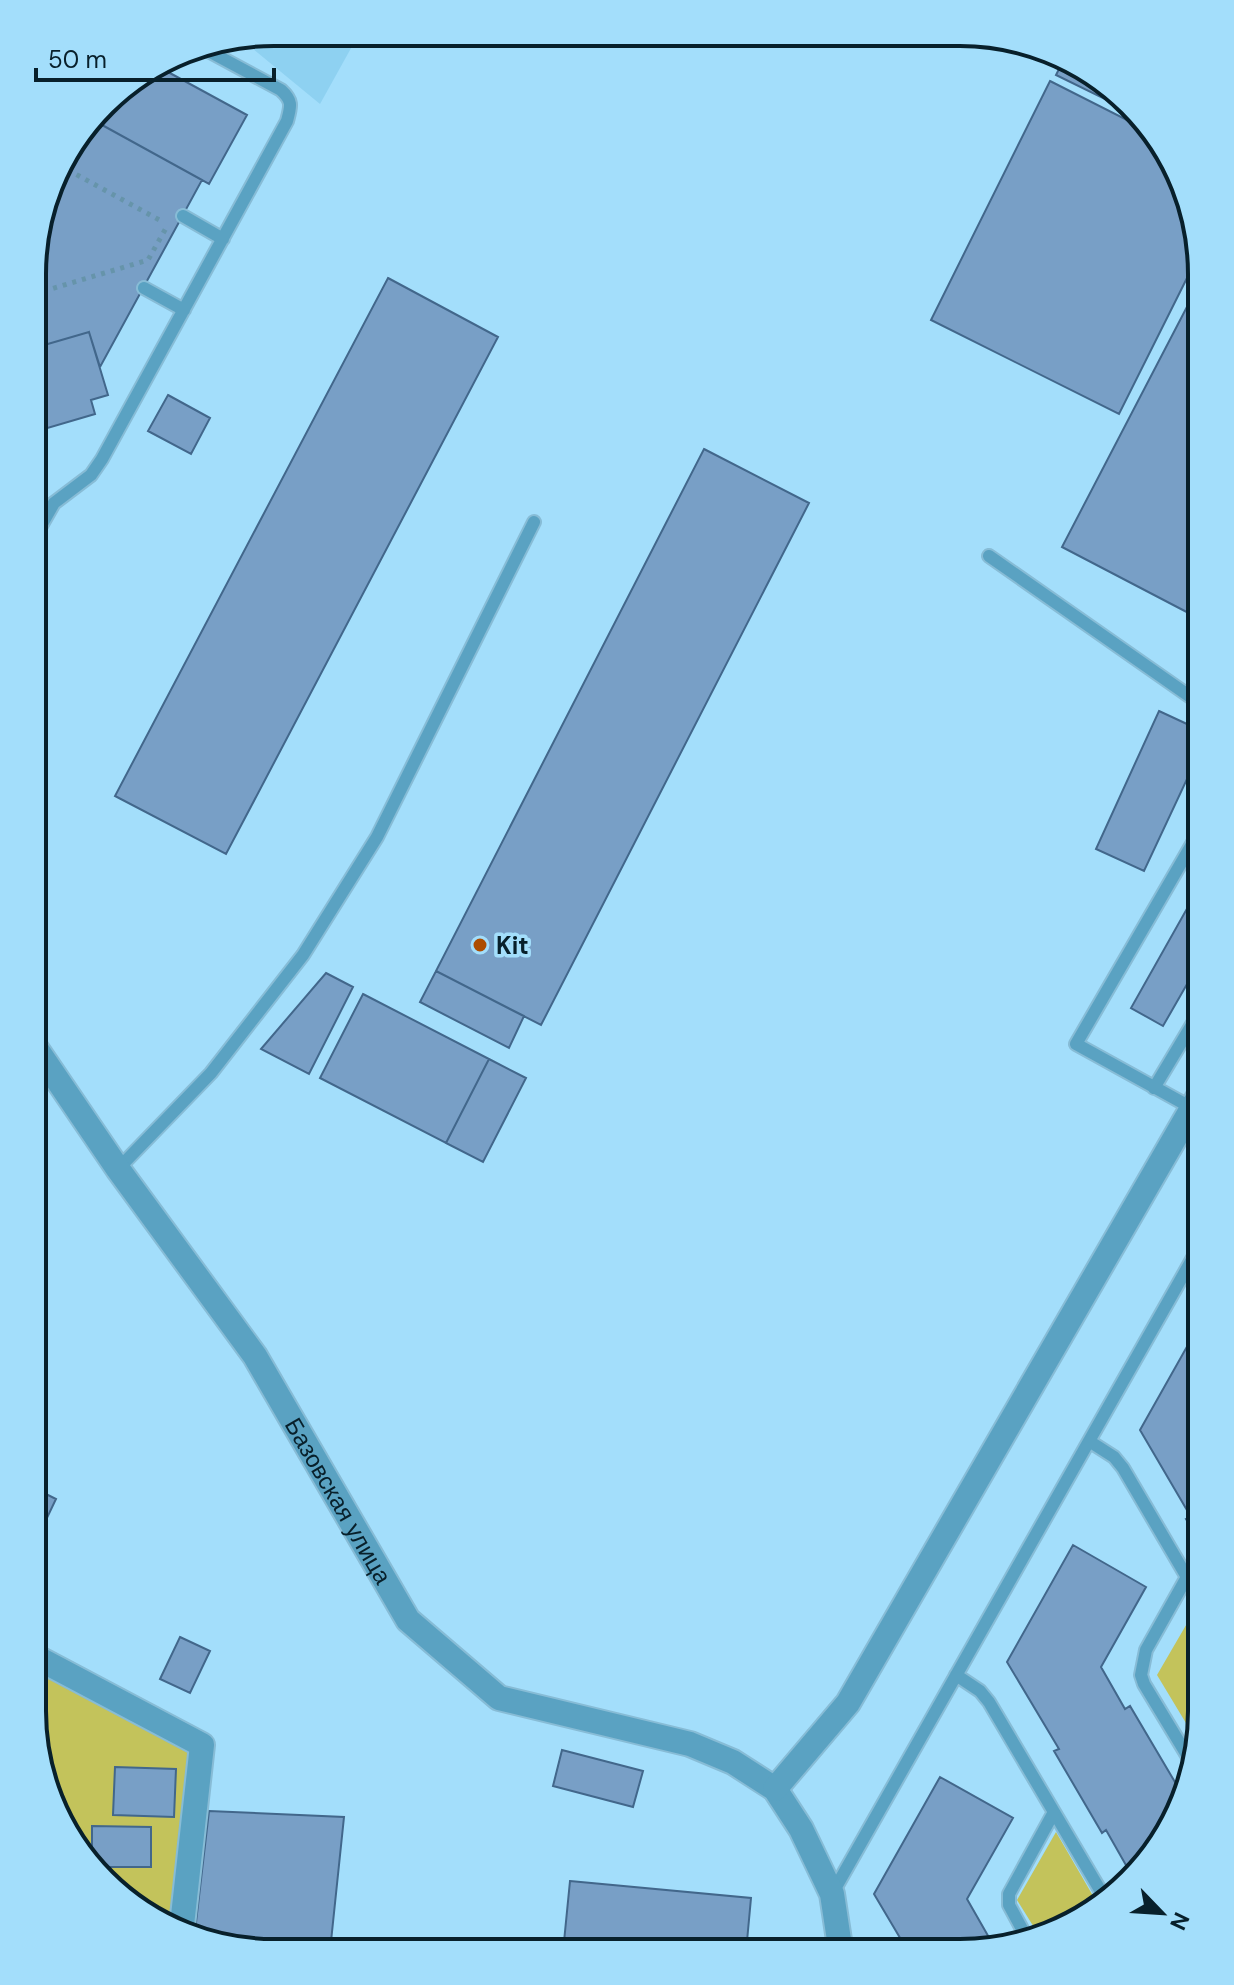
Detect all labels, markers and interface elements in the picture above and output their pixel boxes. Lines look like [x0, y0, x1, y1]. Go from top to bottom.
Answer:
scale bar [36, 32, 274, 82]
text: 50 m [48, 44, 107, 75]
place label: Kit [496, 930, 529, 961]
marker: Kit [471, 936, 489, 954]
street label: Базовская улица [278, 1412, 399, 1590]
north arrow [1122, 1873, 1202, 1953]
text: N [1163, 1908, 1196, 1935]

